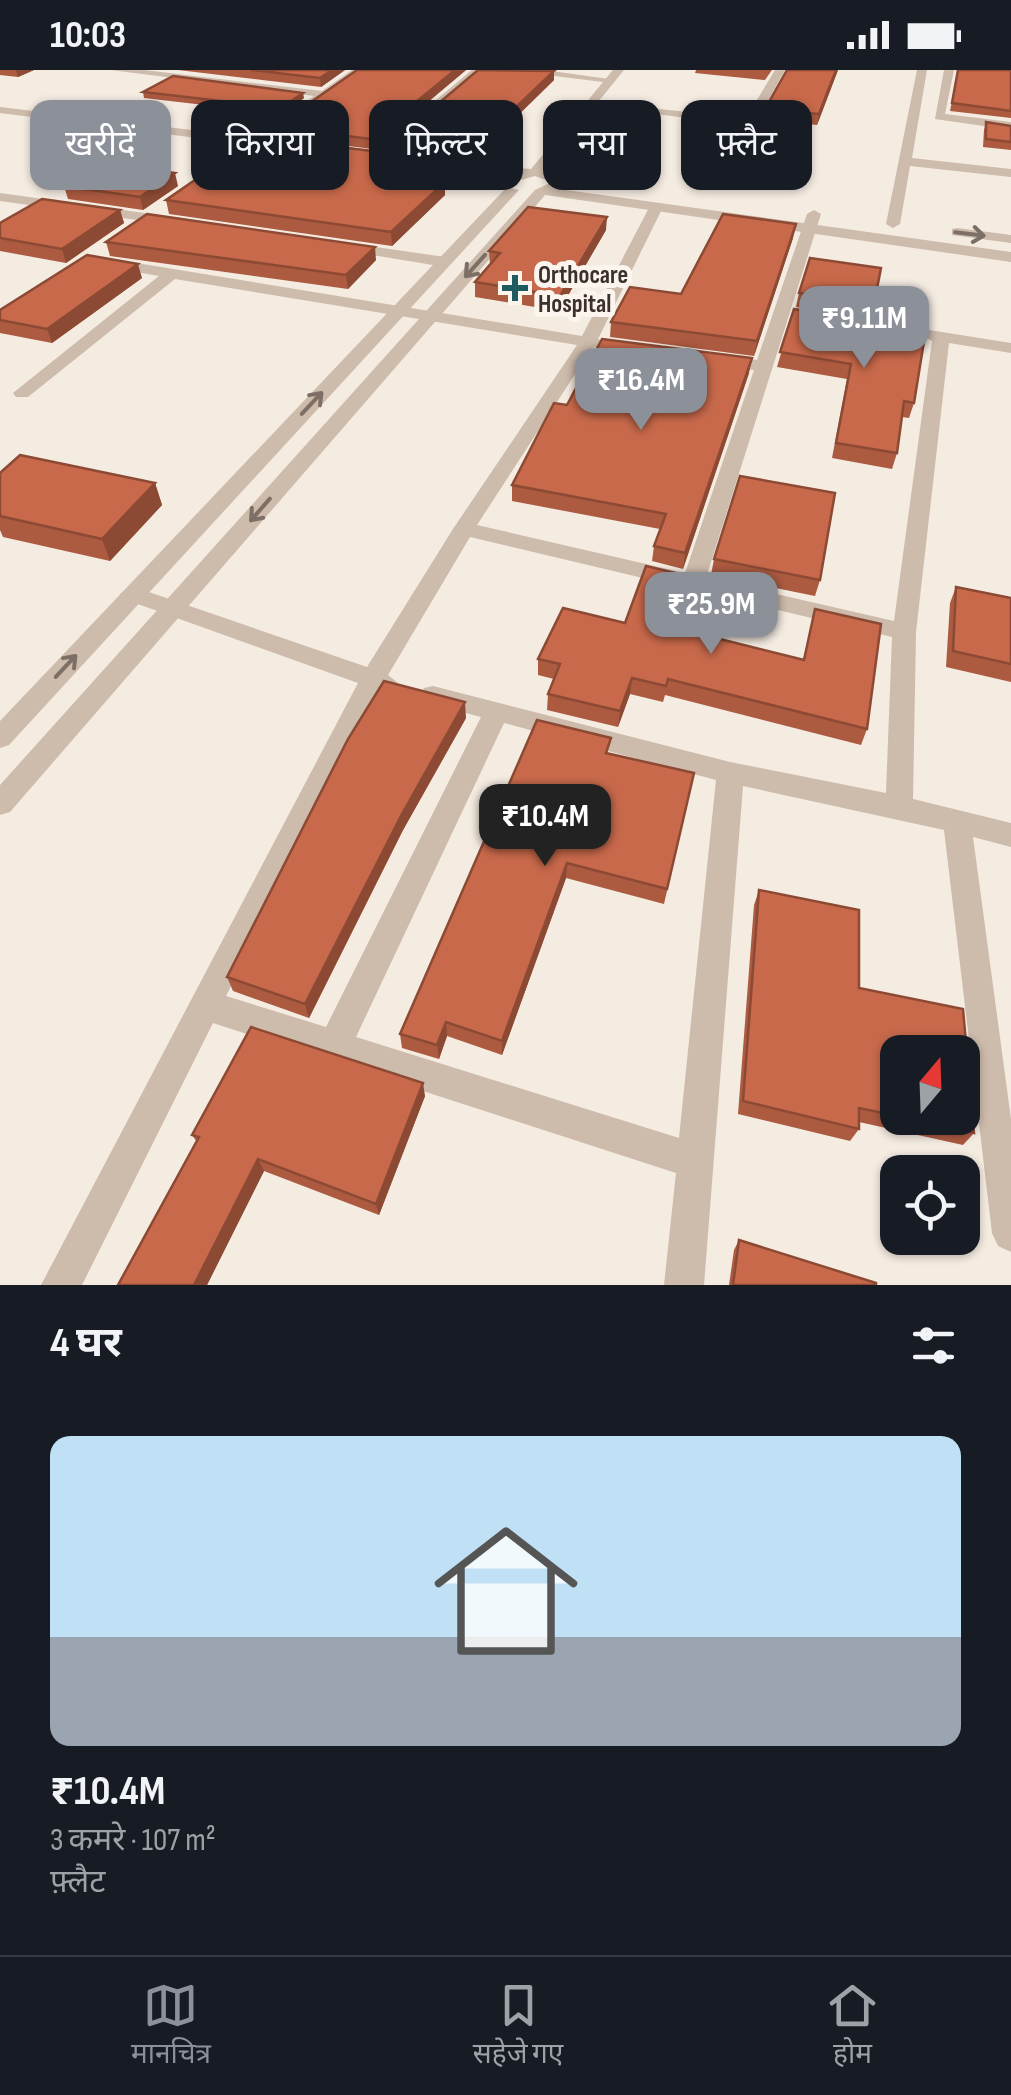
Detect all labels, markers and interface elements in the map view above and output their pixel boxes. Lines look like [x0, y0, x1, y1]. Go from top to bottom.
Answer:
text: 10:03 [50, 13, 126, 58]
chip: खरीदें [30, 100, 171, 190]
chip: किराया [191, 100, 349, 190]
chip: फ़िल्टर [369, 100, 523, 190]
chip: नया [543, 100, 661, 190]
chip: फ़्लैट [681, 100, 812, 190]
one-way arrow [953, 225, 985, 244]
one-way arrow [463, 253, 486, 278]
place label: Orthocare Hospital [538, 260, 628, 320]
marker: Orthocare Hospital [502, 275, 528, 301]
pin: ₹9.11M [783, 286, 945, 371]
text: ₹9.11M [821, 299, 907, 338]
pin: ₹16.4M [560, 348, 722, 433]
text: ₹16.4M [597, 361, 685, 400]
one-way arrow [300, 391, 323, 416]
one-way arrow [249, 496, 271, 522]
pin: ₹25.9M [630, 572, 792, 657]
text: ₹25.9M [667, 585, 755, 624]
one-way arrow [54, 654, 77, 679]
pin: ₹10.4M [464, 784, 626, 869]
text: ₹10.4M [501, 797, 589, 836]
north arrow [880, 1035, 980, 1135]
map controls [880, 1035, 980, 1255]
button: locate [880, 1155, 980, 1255]
text: 4 घर [50, 1318, 122, 1369]
icon: filters [906, 1318, 961, 1373]
icon: home [416, 1501, 596, 1681]
text: ₹10.4M [50, 1766, 165, 1817]
text: 3 कमरे · 107 m² [50, 1821, 216, 1860]
text: फ़्लैट [50, 1863, 105, 1902]
tab: मानचित्र [131, 1978, 211, 2074]
tab: सहेजे गए [473, 1978, 563, 2074]
tab: होम [825, 1978, 880, 2074]

